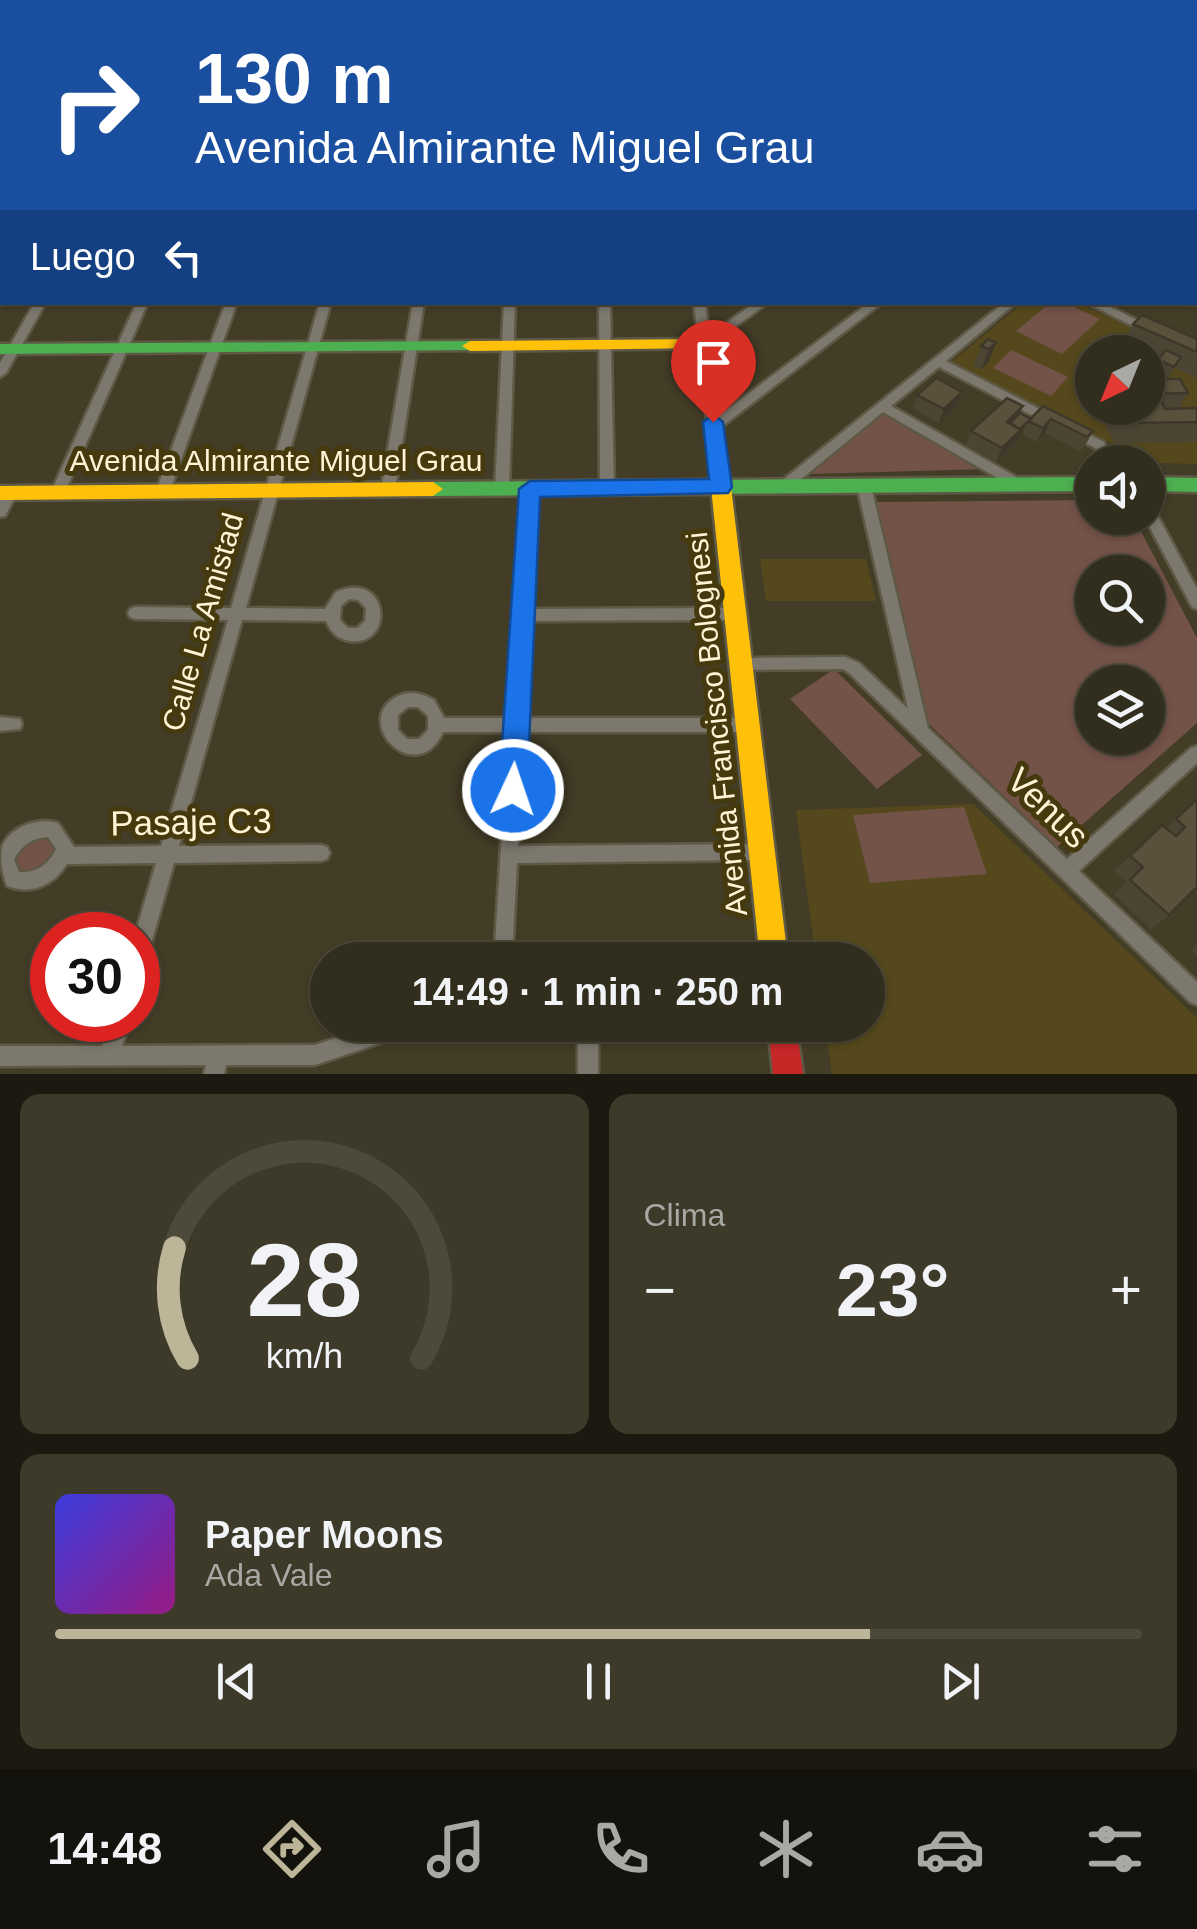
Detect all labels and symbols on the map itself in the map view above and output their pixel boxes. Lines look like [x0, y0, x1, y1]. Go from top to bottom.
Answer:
pin [671, 320, 756, 423]
north arrow [1075, 335, 1165, 425]
street label: Avenida Almirante Miguel Grau [70, 444, 483, 477]
street label: Calle La Amistad [156, 509, 249, 735]
street label: Avenida Francisco Bolognesi [680, 530, 753, 918]
position arrow [461, 738, 565, 842]
street label: Venus [1000, 760, 1097, 855]
street label: Pasaje C3 [110, 801, 272, 842]
speed limit sign: 30 [30, 912, 160, 1042]

